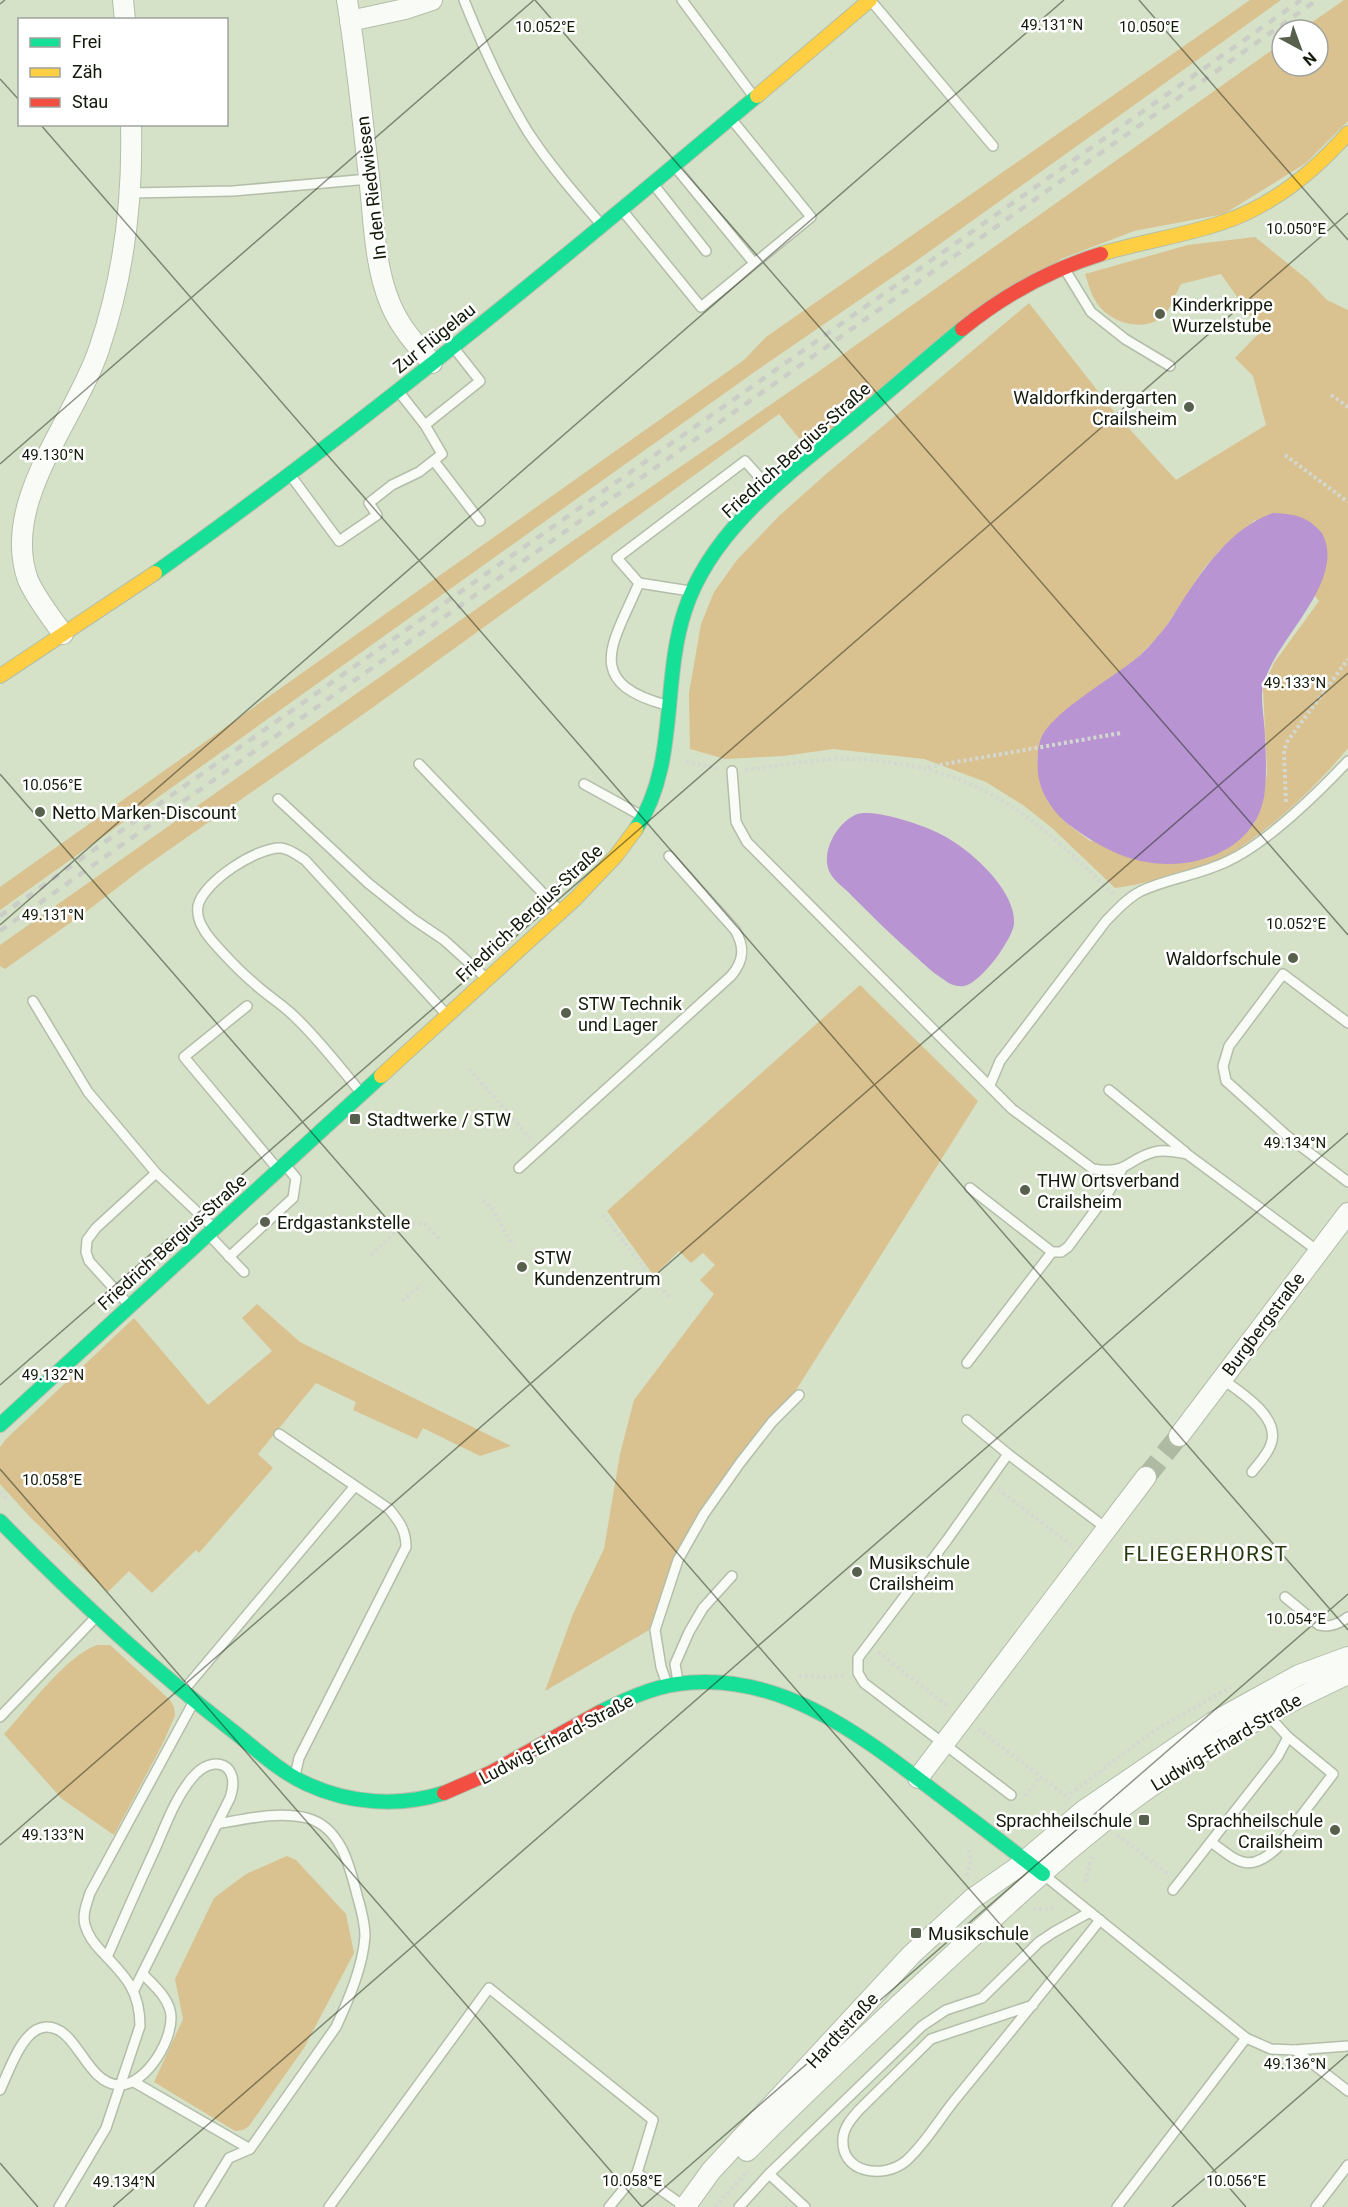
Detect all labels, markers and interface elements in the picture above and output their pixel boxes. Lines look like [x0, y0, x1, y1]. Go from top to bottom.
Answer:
text: 49.131°N [1021, 16, 1083, 34]
legend [18, 18, 228, 126]
text: 10.052°E [515, 18, 576, 36]
text: 10.050°E [1119, 18, 1180, 36]
north arrow [1270, 18, 1330, 78]
text: Frei [72, 31, 102, 52]
text: N [1299, 48, 1320, 70]
text: Zäh [72, 61, 103, 82]
text: Stau [72, 91, 108, 112]
street label: In den Riedwiesen [352, 115, 390, 261]
text: 10.050°E [1266, 220, 1327, 238]
place label: Kinderkrippe Wurzelstube [1172, 294, 1273, 336]
street label: Zur Flügelau [389, 299, 479, 377]
marker: Kinderkrippe Wurzelstube [1153, 307, 1167, 321]
street label: Friedrich-Bergius-Straße [717, 378, 875, 522]
place label: Waldorfkindergarten Crailsheim [1013, 387, 1177, 429]
marker: Waldorfkindergarten Crailsheim [1182, 400, 1196, 414]
text: 49.130°N [22, 446, 84, 464]
text: 49.133°N [1264, 674, 1326, 692]
text: 10.056°E [22, 776, 83, 794]
place label: Netto Marken-Discount [52, 802, 237, 823]
marker: Netto Marken-Discount [33, 805, 47, 819]
street label: Friedrich-Bergius-Straße [451, 840, 607, 986]
text: 49.131°N [22, 906, 84, 924]
text: 10.052°E [1266, 915, 1327, 933]
place label: Waldorfschule [1166, 948, 1281, 969]
marker: Waldorfschule [1286, 951, 1300, 965]
place label: STW Technik und Lager [578, 993, 683, 1035]
marker: STW Technik und Lager [559, 1006, 573, 1020]
place label: Stadtwerke / STW [367, 1109, 511, 1130]
marker: Stadtwerke / STW [348, 1112, 362, 1126]
text: 49.134°N [1264, 1134, 1326, 1152]
street label: Friedrich-Bergius-Straße [93, 1170, 251, 1314]
place label: THW Ortsverband Crailsheim [1037, 1170, 1179, 1212]
marker: THW Ortsverband Crailsheim [1018, 1183, 1032, 1197]
place label: Erdgastankstelle [277, 1212, 410, 1233]
marker: Erdgastankstelle [258, 1215, 272, 1229]
place label: STW Kundenzentrum [534, 1247, 661, 1289]
marker: STW Kundenzentrum [515, 1260, 529, 1274]
street label: Burgbergstraße [1217, 1268, 1309, 1380]
text: 49.132°N [22, 1366, 84, 1384]
text: 10.058°E [22, 1471, 83, 1489]
district label: FLIEGERHORST [1123, 1542, 1289, 1566]
place label: Musikschule Crailsheim [869, 1552, 970, 1594]
marker: Musikschule Crailsheim [850, 1565, 864, 1579]
text: 10.054°E [1266, 1610, 1327, 1628]
street label: Ludwig-Erhard-Straße [475, 1689, 637, 1789]
street label: Ludwig-Erhard-Straße [1147, 1689, 1305, 1795]
place label: Sprachheilschule [996, 1810, 1132, 1831]
place label: Sprachheilschule Crailsheim [1187, 1810, 1323, 1852]
marker: Sprachheilschule [1137, 1813, 1151, 1827]
marker: Sprachheilschule Crailsheim [1328, 1823, 1342, 1837]
text: 49.133°N [22, 1826, 84, 1844]
place label: Musikschule [928, 1923, 1029, 1944]
marker: Musikschule [909, 1926, 923, 1940]
street label: Hardtstraße [802, 1988, 882, 2072]
text: 49.136°N [1264, 2055, 1326, 2073]
text: 10.058°E [602, 2172, 663, 2190]
text: 10.056°E [1206, 2172, 1267, 2190]
text: 49.134°N [93, 2173, 155, 2191]

